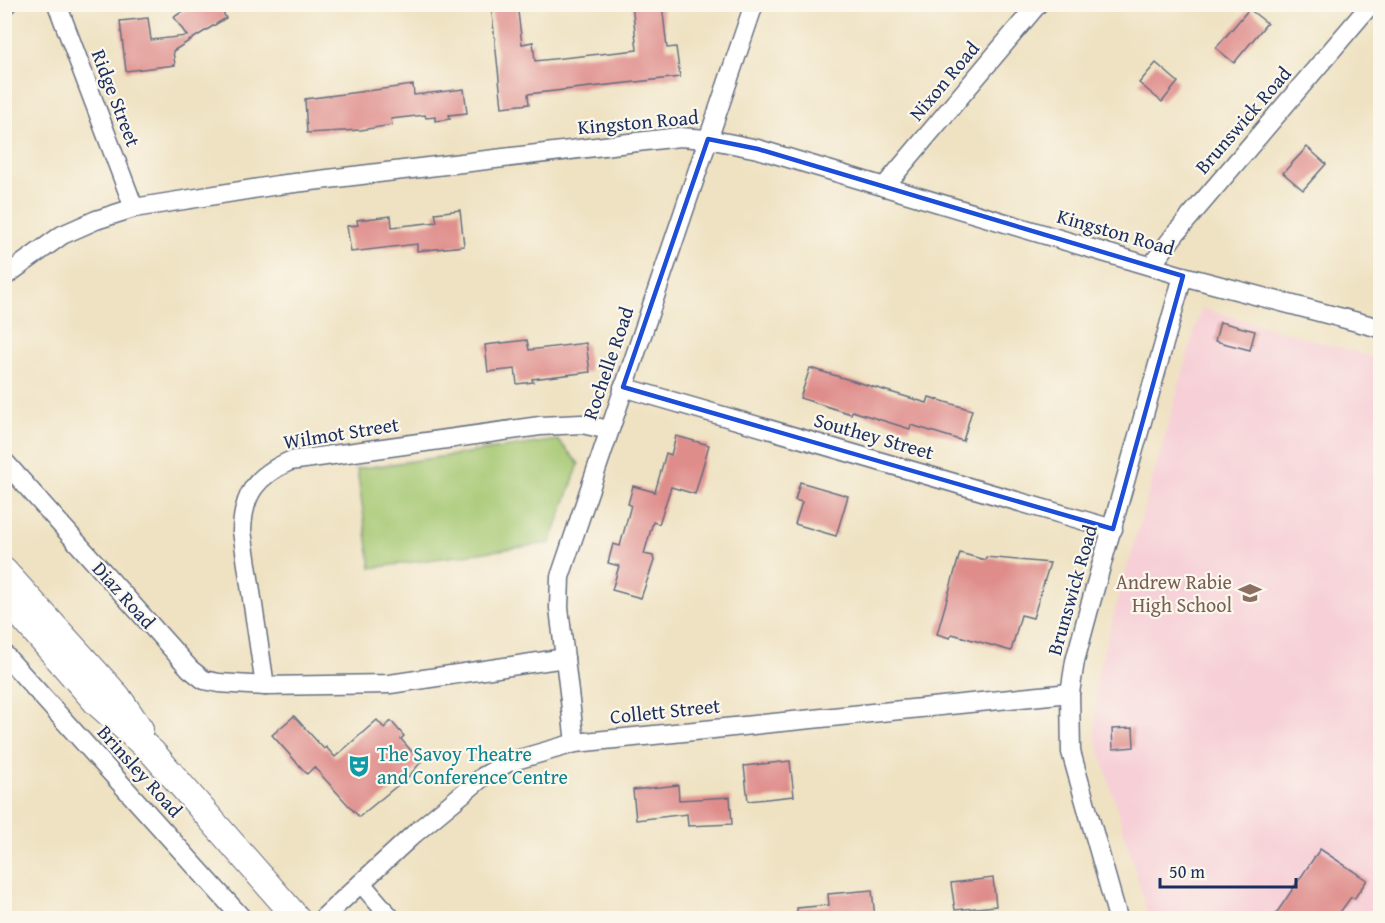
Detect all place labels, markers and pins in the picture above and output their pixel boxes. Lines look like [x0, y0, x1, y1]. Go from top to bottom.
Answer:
place label: Andrew Rabie High School [1116, 567, 1232, 619]
school or university icon: Andrew Rabie High School [1237, 580, 1263, 606]
place label: The Savoy Theatre and Conference Centre [377, 739, 568, 791]
theatre icon: The Savoy Theatre and Conference Centre [346, 753, 372, 779]

